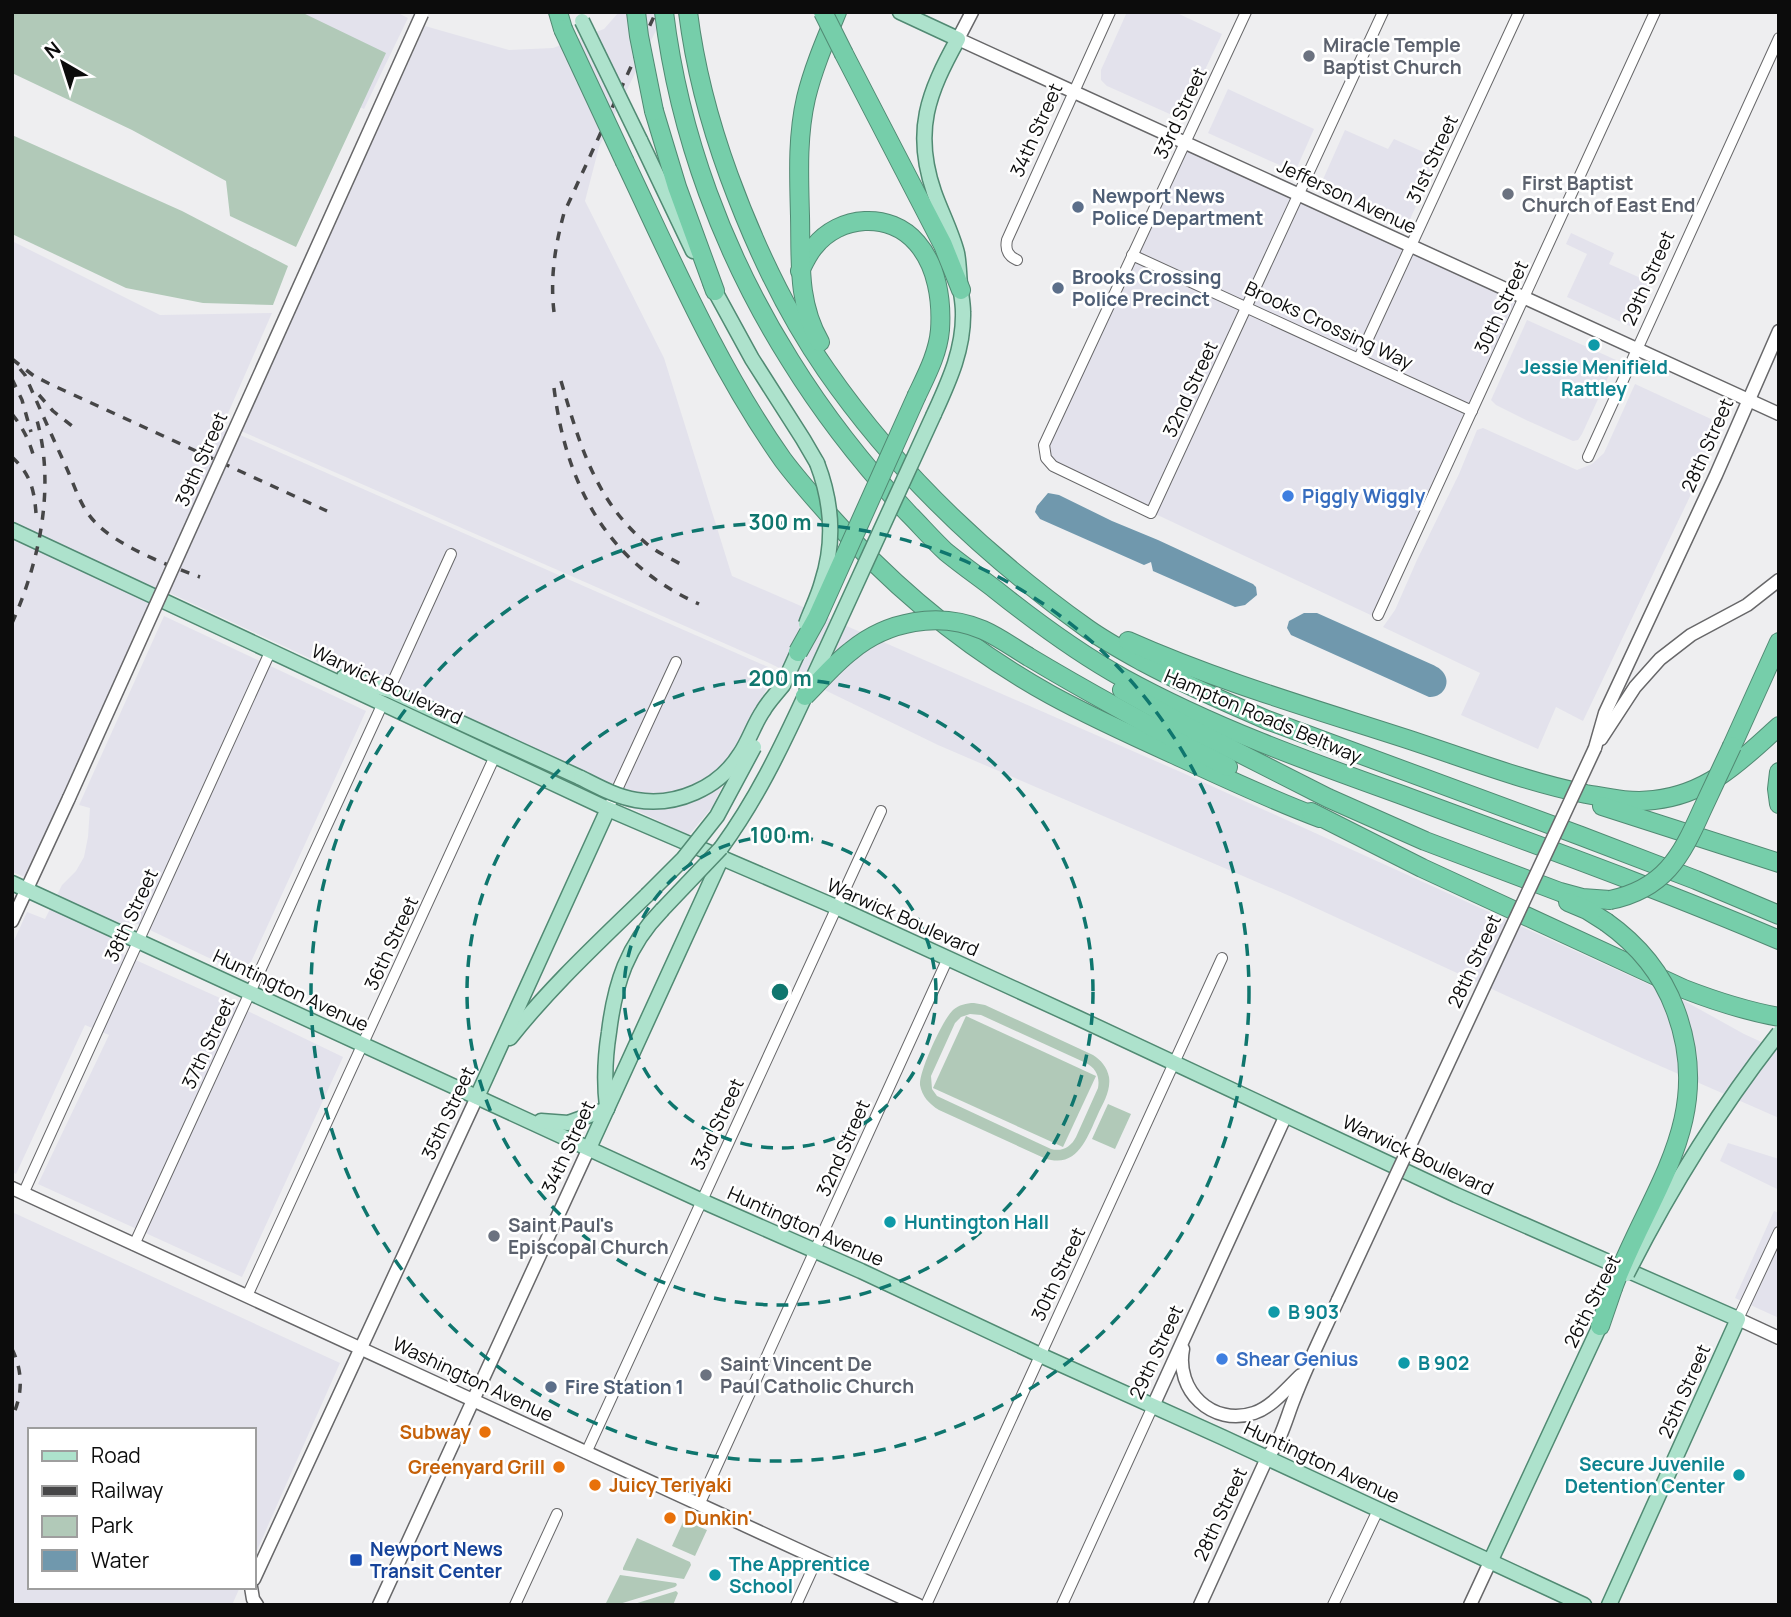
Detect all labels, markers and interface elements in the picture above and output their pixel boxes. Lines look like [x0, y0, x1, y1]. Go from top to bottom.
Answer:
north arrow [28, 28, 98, 98]
place label: Miracle Temple Baptist Church [1323, 32, 1462, 80]
text: N [39, 35, 66, 64]
marker: Miracle Temple Baptist Church [1301, 48, 1317, 64]
street label: 33rd Street [1147, 63, 1213, 163]
street label: 34th Street [1004, 79, 1068, 181]
street label: 31st Street [1400, 110, 1464, 208]
street label: Jefferson Avenue [1273, 152, 1421, 240]
place label: First Baptist Church of East End [1522, 170, 1695, 218]
place label: Newport News Police Department [1092, 183, 1263, 231]
marker: First Baptist Church of East End [1500, 186, 1516, 202]
marker: Newport News Police Department [1070, 199, 1086, 215]
street label: 29th Street [1616, 227, 1680, 329]
street label: 30th Street [1468, 256, 1534, 358]
place label: Brooks Crossing Police Precinct [1072, 264, 1221, 312]
street label: Brooks Crossing Way [1241, 275, 1417, 375]
marker: Brooks Crossing Police Precinct [1050, 280, 1066, 296]
street label: 32nd Street [1156, 337, 1224, 441]
marker: Jessie Menifield Rattley [1586, 337, 1602, 353]
place label: Jessie Menifield Rattley [1520, 354, 1668, 402]
street label: 28th Street [1675, 394, 1739, 496]
street label: 39th Street [169, 408, 233, 510]
place label: Piggly Wiggly [1302, 483, 1426, 509]
marker: Piggly Wiggly [1280, 488, 1296, 504]
text: 300 m [749, 508, 811, 536]
street label: Warwick Boulevard [307, 638, 467, 730]
street label: Hampton Roads Beltway [1160, 663, 1366, 769]
text: 200 m [748, 664, 812, 692]
text: 100 m [750, 821, 810, 849]
street label: 38th Street [98, 864, 164, 966]
street label: Warwick Boulevard [823, 872, 983, 962]
street label: 36th Street [358, 892, 424, 994]
street label: 28th Street [1441, 910, 1507, 1012]
street label: Huntington Avenue [209, 943, 373, 1037]
centre of rings [768, 980, 792, 1004]
street label: 37th Street [175, 993, 241, 1093]
street label: 35th Street [415, 1062, 481, 1164]
street label: 33rd Street [684, 1074, 750, 1174]
street label: 32nd Street [810, 1095, 876, 1201]
street label: 34th Street [535, 1096, 601, 1198]
street label: Warwick Boulevard [1338, 1109, 1498, 1201]
street label: Huntington Avenue [724, 1180, 888, 1272]
place label: Huntington Hall [904, 1209, 1049, 1235]
place label: Saint Paul's Episcopal Church [508, 1212, 669, 1260]
marker: Huntington Hall [882, 1214, 898, 1230]
street label: 30th Street [1025, 1223, 1091, 1325]
marker: Saint Paul's Episcopal Church [486, 1228, 502, 1244]
street label: 26th Street [1557, 1250, 1627, 1352]
place label: B 903 [1288, 1299, 1339, 1325]
street label: 29th Street [1123, 1301, 1189, 1403]
marker: B 903 [1266, 1304, 1282, 1320]
street label: Washington Avenue [389, 1330, 557, 1428]
street label: 25th Street [1652, 1340, 1716, 1442]
place label: Shear Genius [1236, 1346, 1358, 1372]
place label: B 902 [1418, 1350, 1469, 1376]
place label: Saint Vincent De Paul Catholic Church [720, 1351, 914, 1399]
marker: Shear Genius [1214, 1351, 1230, 1367]
marker: B 902 [1396, 1355, 1412, 1371]
marker: Saint Vincent De Paul Catholic Church [698, 1367, 714, 1383]
place label: Fire Station 1 [565, 1374, 684, 1400]
marker: Fire Station 1 [543, 1379, 559, 1395]
street label: Huntington Avenue [1240, 1415, 1404, 1509]
place label: Subway [400, 1419, 471, 1445]
marker: Subway [477, 1424, 493, 1440]
legend [28, 1428, 256, 1589]
text: Road [91, 1441, 141, 1469]
place label: Secure Juvenile Detention Center [1565, 1451, 1725, 1499]
place label: Greenyard Grill [408, 1454, 545, 1480]
marker: Greenyard Grill [551, 1459, 567, 1475]
street label: 28th Street [1187, 1463, 1253, 1565]
marker: Secure Juvenile Detention Center [1731, 1467, 1747, 1483]
place label: Juicy Teriyaki [609, 1472, 732, 1498]
text: Railway [91, 1476, 163, 1504]
marker: Juicy Teriyaki [587, 1477, 603, 1493]
place label: Dunkin' [684, 1505, 753, 1531]
marker: Dunkin' [662, 1510, 678, 1526]
text: Park [91, 1511, 133, 1539]
place label: Newport News Transit Center [370, 1536, 503, 1584]
text: Water [91, 1546, 150, 1574]
place label: The Apprentice School [729, 1551, 870, 1599]
marker: Newport News Transit Center [348, 1552, 364, 1568]
marker: The Apprentice School [707, 1567, 723, 1583]

